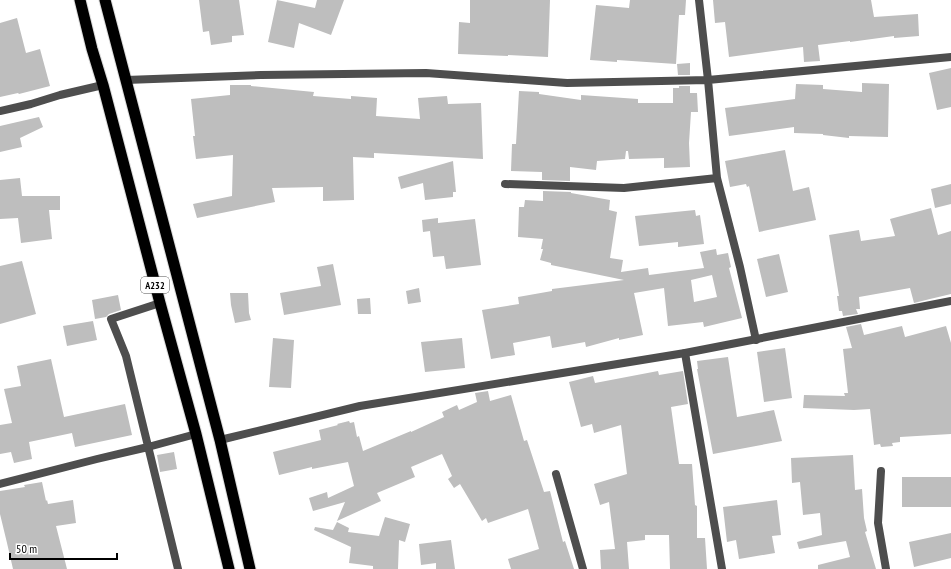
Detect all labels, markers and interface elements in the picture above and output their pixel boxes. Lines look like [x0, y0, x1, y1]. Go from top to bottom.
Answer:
road number: A232 [141, 277, 169, 293]
scale bar [10, 535, 117, 561]
text: 50 m [16, 541, 37, 556]

